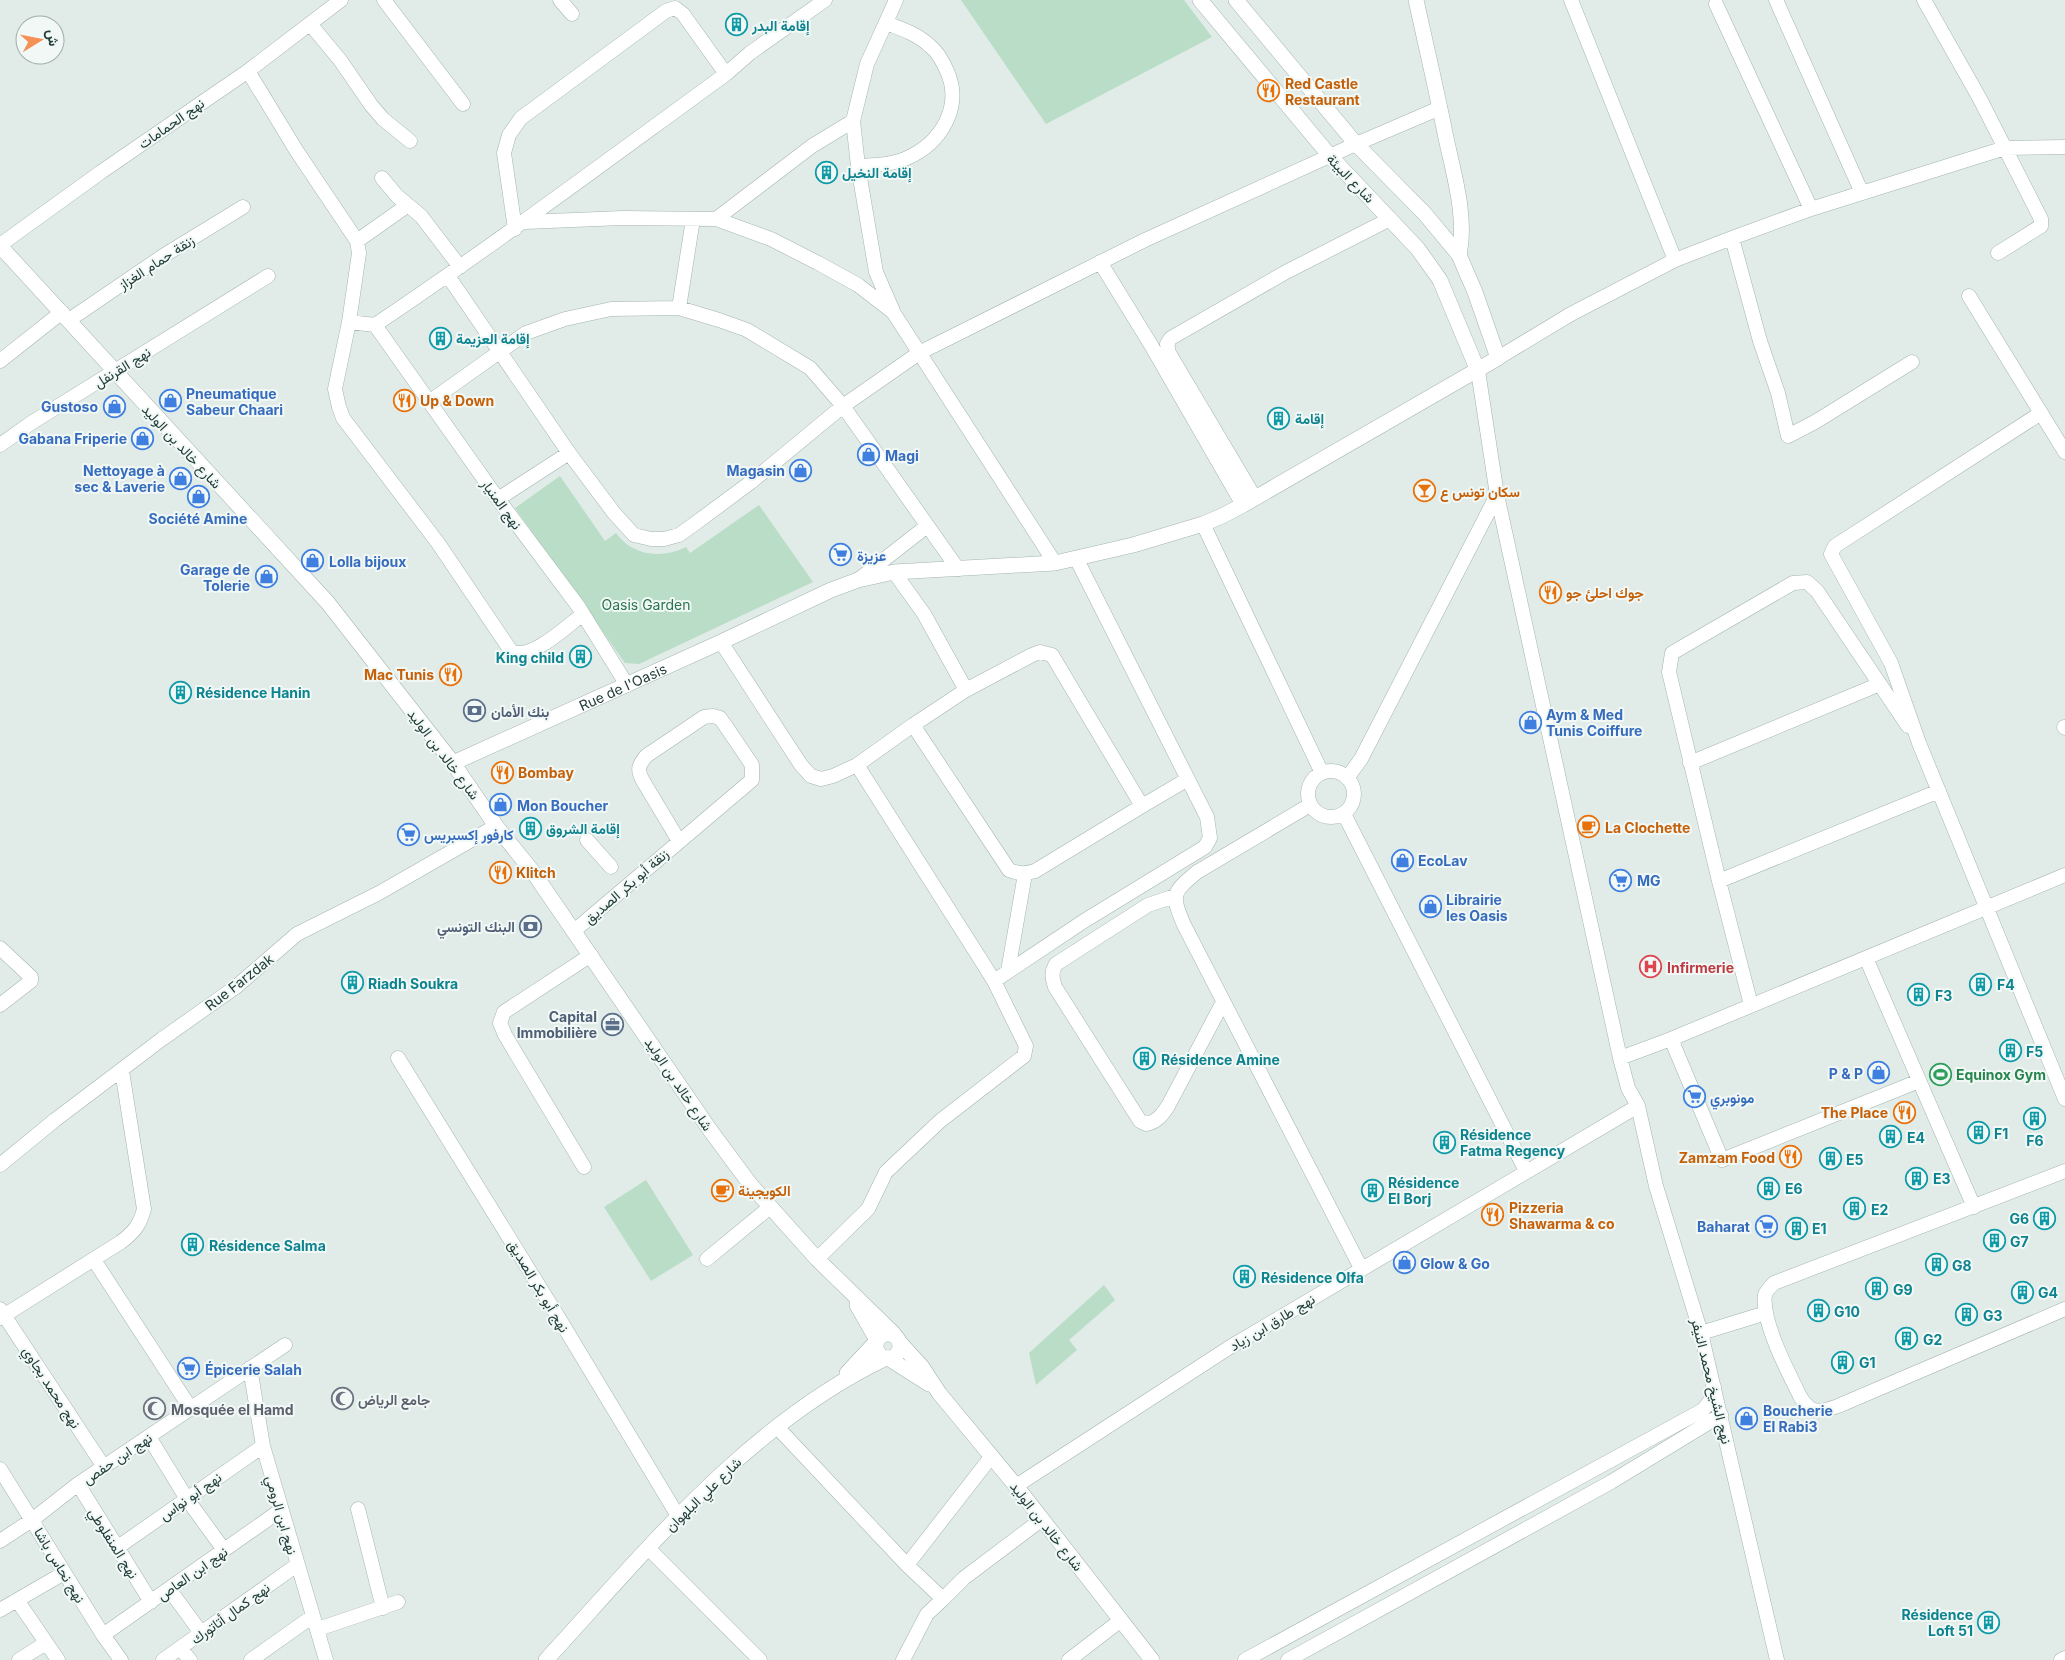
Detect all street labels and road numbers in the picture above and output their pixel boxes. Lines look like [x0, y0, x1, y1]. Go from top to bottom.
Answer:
street label: نهج الحمامات [135, 94, 209, 154]
street label: شارع البيئة [1321, 150, 1379, 208]
street label: زنقة حمام الغزاز [114, 231, 198, 294]
street label: نهج القرنفل [91, 343, 155, 394]
street label: شارع خالد بن الوليد [136, 400, 225, 494]
street label: نهج المنيار [475, 475, 526, 534]
street label: Rue de l'Oasis [576, 659, 669, 714]
street label: شارع خالد بن الوليد [402, 705, 484, 804]
street label: زنقة أبو بكر الصديق [580, 845, 672, 928]
street label: Rue Farzdak [201, 950, 277, 1014]
street label: شارع خالد بن الوليد [639, 1034, 716, 1136]
street label: نهج أبو بكر الصديق [502, 1237, 573, 1337]
street label: نهج طارق ابن زياد [1226, 1290, 1319, 1357]
street label: نهج الشيخ محمد النيفر [1685, 1315, 1736, 1446]
street label: نهج محمد بجاوي [16, 1343, 85, 1433]
street label: نهج ابن حفص [79, 1429, 157, 1490]
street label: شارع علي البلهوان [661, 1453, 747, 1538]
street label: نهج أبو نواس [156, 1468, 226, 1526]
street label: نهج ابن الرومي [259, 1473, 301, 1558]
street label: شارع خالد بن الوليد [1004, 1478, 1087, 1576]
street label: نهج المنفلوطي [82, 1504, 143, 1584]
street label: نهج نحاس باشا [28, 1524, 89, 1607]
street label: نهج ابن العاص [153, 1542, 232, 1606]
street label: نهج كمال أتاتورك [187, 1579, 275, 1650]

